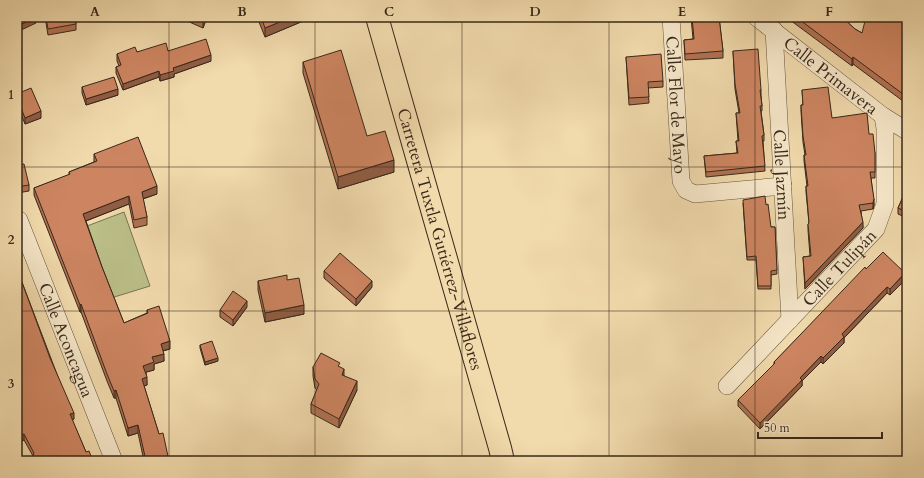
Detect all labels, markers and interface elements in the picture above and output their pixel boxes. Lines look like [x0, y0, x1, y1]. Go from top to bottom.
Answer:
text: A [90, 3, 100, 21]
text: B [237, 3, 247, 21]
text: C [384, 3, 394, 21]
text: D [529, 3, 541, 21]
text: E [678, 3, 686, 21]
text: F [825, 3, 833, 21]
street label: Calle Primavera [779, 32, 883, 120]
street label: Calle Flor de Mayo [660, 35, 692, 175]
text: 1 [8, 86, 14, 104]
street label: Carretera Tuxtla Gutiérrez-Villaflores [392, 106, 488, 373]
street label: Calle Jazmín [768, 129, 795, 221]
street label: Calle Tulipán [797, 224, 882, 312]
text: 2 [8, 231, 15, 249]
street label: Calle Aconcagua [33, 279, 99, 401]
text: 3 [8, 375, 15, 393]
scale bar [758, 414, 882, 440]
text: 50 m [764, 420, 791, 436]

